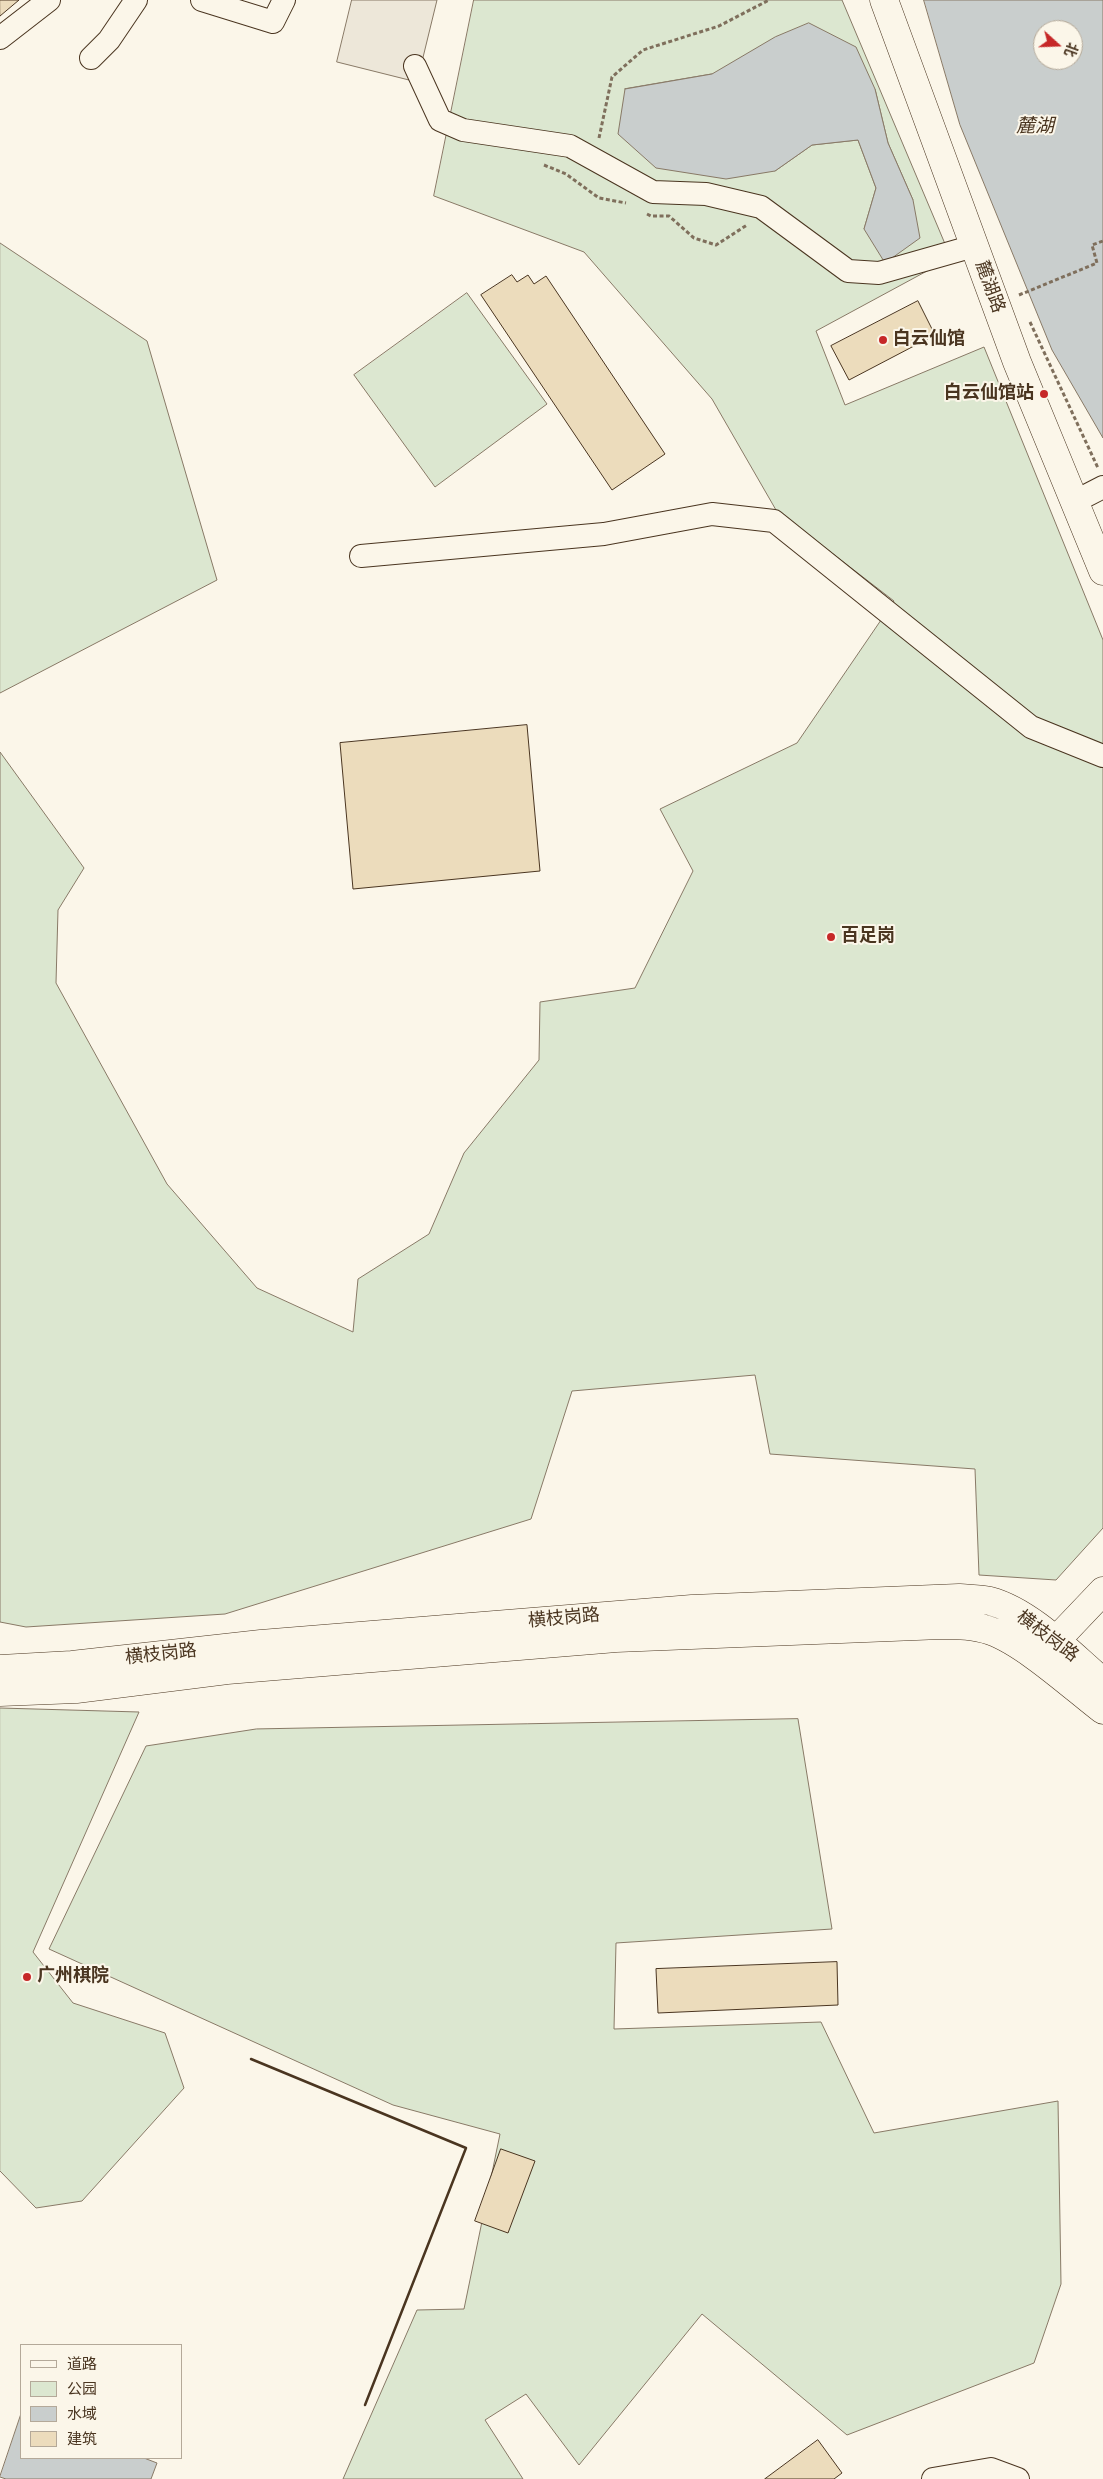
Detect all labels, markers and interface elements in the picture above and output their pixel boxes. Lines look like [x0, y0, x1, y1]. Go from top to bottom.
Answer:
north arrow [1033, 20, 1083, 70]
text: 北 [1059, 40, 1084, 60]
water label: 麓湖 [1016, 116, 1054, 138]
street label: 麓湖路 [970, 258, 1008, 316]
place label: 白云仙馆 [893, 329, 965, 351]
marker: 白云仙馆 [877, 334, 889, 346]
place label: 白云仙馆站 [944, 383, 1034, 405]
marker: 白云仙馆站 [1038, 388, 1050, 400]
place label: 百足岗 [841, 926, 895, 948]
marker: 百足岗 [825, 931, 837, 943]
street label: 横枝岗路 [527, 1605, 601, 1633]
street label: 横枝岗路 [1012, 1607, 1082, 1667]
street label: 横枝岗路 [124, 1640, 198, 1670]
place label: 广州棋院 [37, 1966, 109, 1988]
marker: 广州棋院 [21, 1971, 33, 1983]
legend [20, 2344, 182, 2459]
text: 道路 [67, 2352, 97, 2375]
text: 公园 [67, 2377, 97, 2400]
text: 水域 [67, 2402, 97, 2425]
text: 建筑 [67, 2427, 97, 2450]

